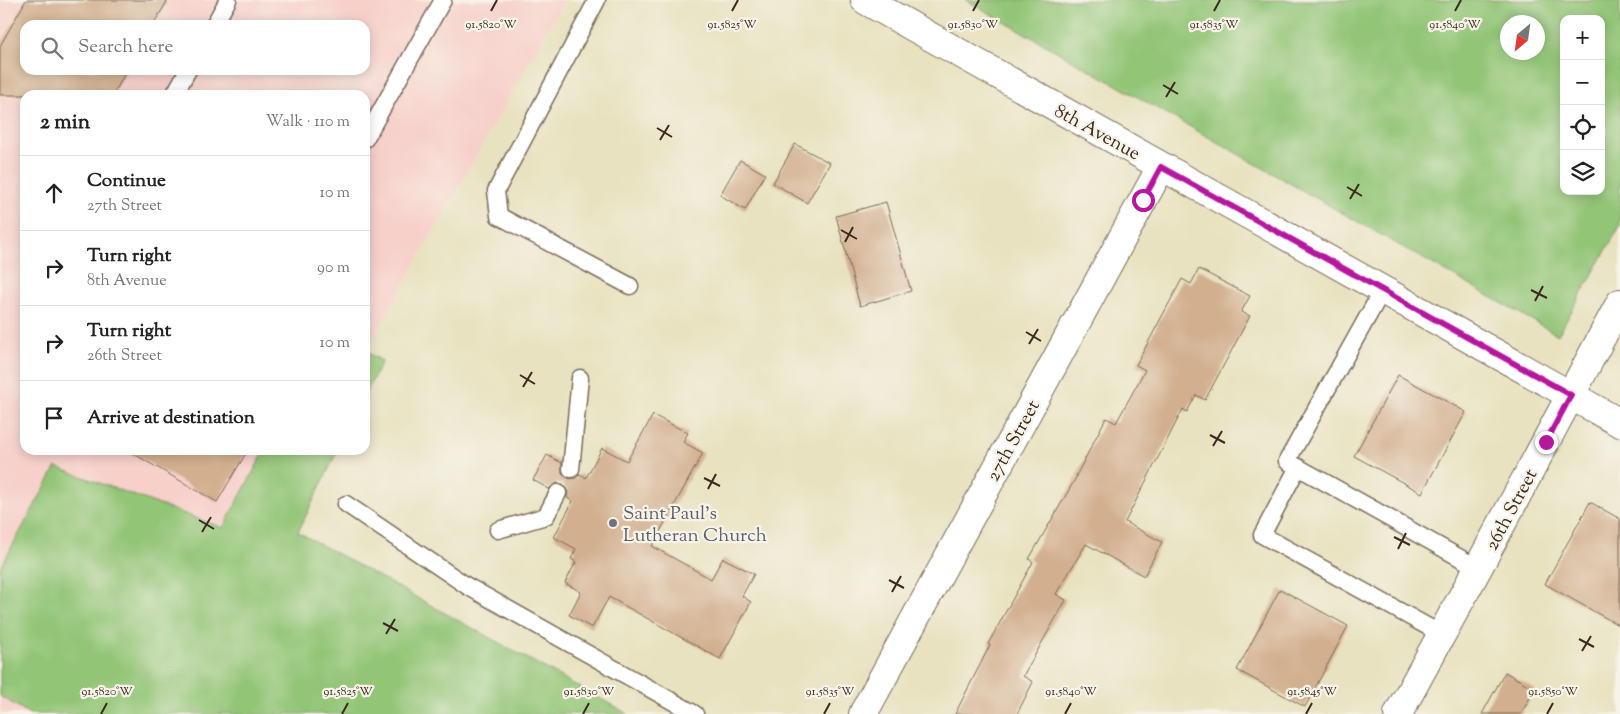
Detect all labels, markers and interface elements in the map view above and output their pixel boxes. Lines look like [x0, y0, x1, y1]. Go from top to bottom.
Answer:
north arrow [1500, 15, 1545, 60]
map controls [1560, 15, 1605, 195]
button: + [1560, 15, 1605, 60]
text: 91.5820°W [465, 16, 517, 34]
text: 91.5825°W [707, 16, 757, 34]
text: 91.5830°W [948, 16, 999, 34]
text: 91.5835°W [1190, 16, 1239, 34]
text: 91.5840°W [1429, 16, 1481, 34]
search box [20, 20, 370, 75]
icon: search [38, 34, 66, 62]
text: Search here [78, 34, 173, 61]
button: − [1560, 60, 1605, 105]
street label: 8th Avenue [1049, 98, 1145, 168]
button: locate [1560, 105, 1605, 150]
text: 2 min [40, 108, 90, 138]
text: Walk · 110 m [266, 111, 350, 134]
button: layers [1560, 150, 1605, 195]
text: Continue [87, 168, 166, 195]
icon: ahead [40, 179, 68, 207]
text: 10 m [320, 182, 350, 205]
route start [1132, 189, 1155, 212]
text: 27th Street [87, 195, 162, 218]
text: Turn right [87, 243, 171, 270]
icon: right [40, 254, 68, 282]
text: 90 m [317, 257, 350, 280]
text: 8th Avenue [87, 270, 167, 293]
text: Turn right [87, 318, 171, 345]
icon: right [40, 329, 68, 357]
text: 10 m [320, 332, 350, 355]
text: 26th Street [87, 345, 162, 368]
street label: 27th Street [981, 395, 1048, 487]
icon: arrive [40, 404, 68, 432]
text: Arrive at destination [87, 405, 255, 432]
route end [1535, 431, 1558, 454]
street label: 26th Street [1479, 464, 1545, 556]
place label: Saint Paul's Lutheran Church [623, 501, 767, 550]
marker: Saint Paul's Lutheran Church [607, 517, 619, 529]
text: 91.5820°W [81, 683, 133, 701]
text: 91.5825°W [323, 683, 373, 701]
text: 91.5830°W [564, 683, 615, 701]
text: 91.5835°W [806, 683, 855, 701]
text: 91.5840°W [1045, 683, 1097, 701]
text: 91.5845°W [1287, 683, 1337, 701]
text: 91.5850°W [1528, 683, 1579, 701]

